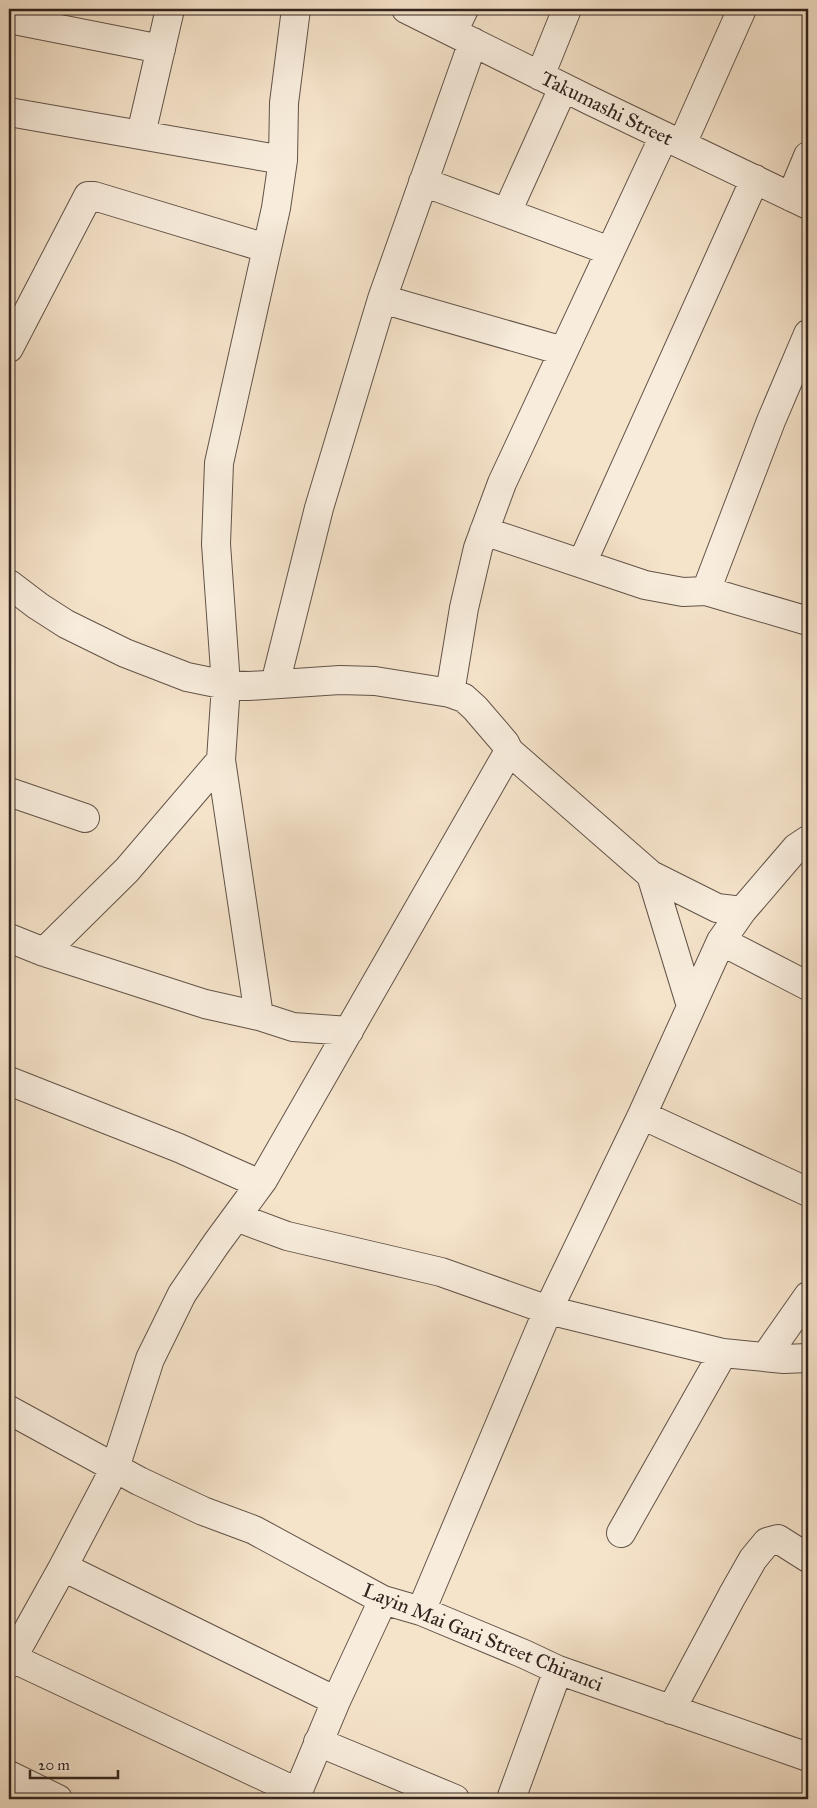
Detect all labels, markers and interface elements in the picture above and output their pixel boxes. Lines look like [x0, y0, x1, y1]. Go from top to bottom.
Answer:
street label: Takumashi Street [537, 66, 677, 150]
street label: Layin Mai Gari Street Chiranci [359, 1578, 607, 1696]
scale bar [30, 1748, 118, 1780]
text: 20 m [38, 1756, 70, 1774]

